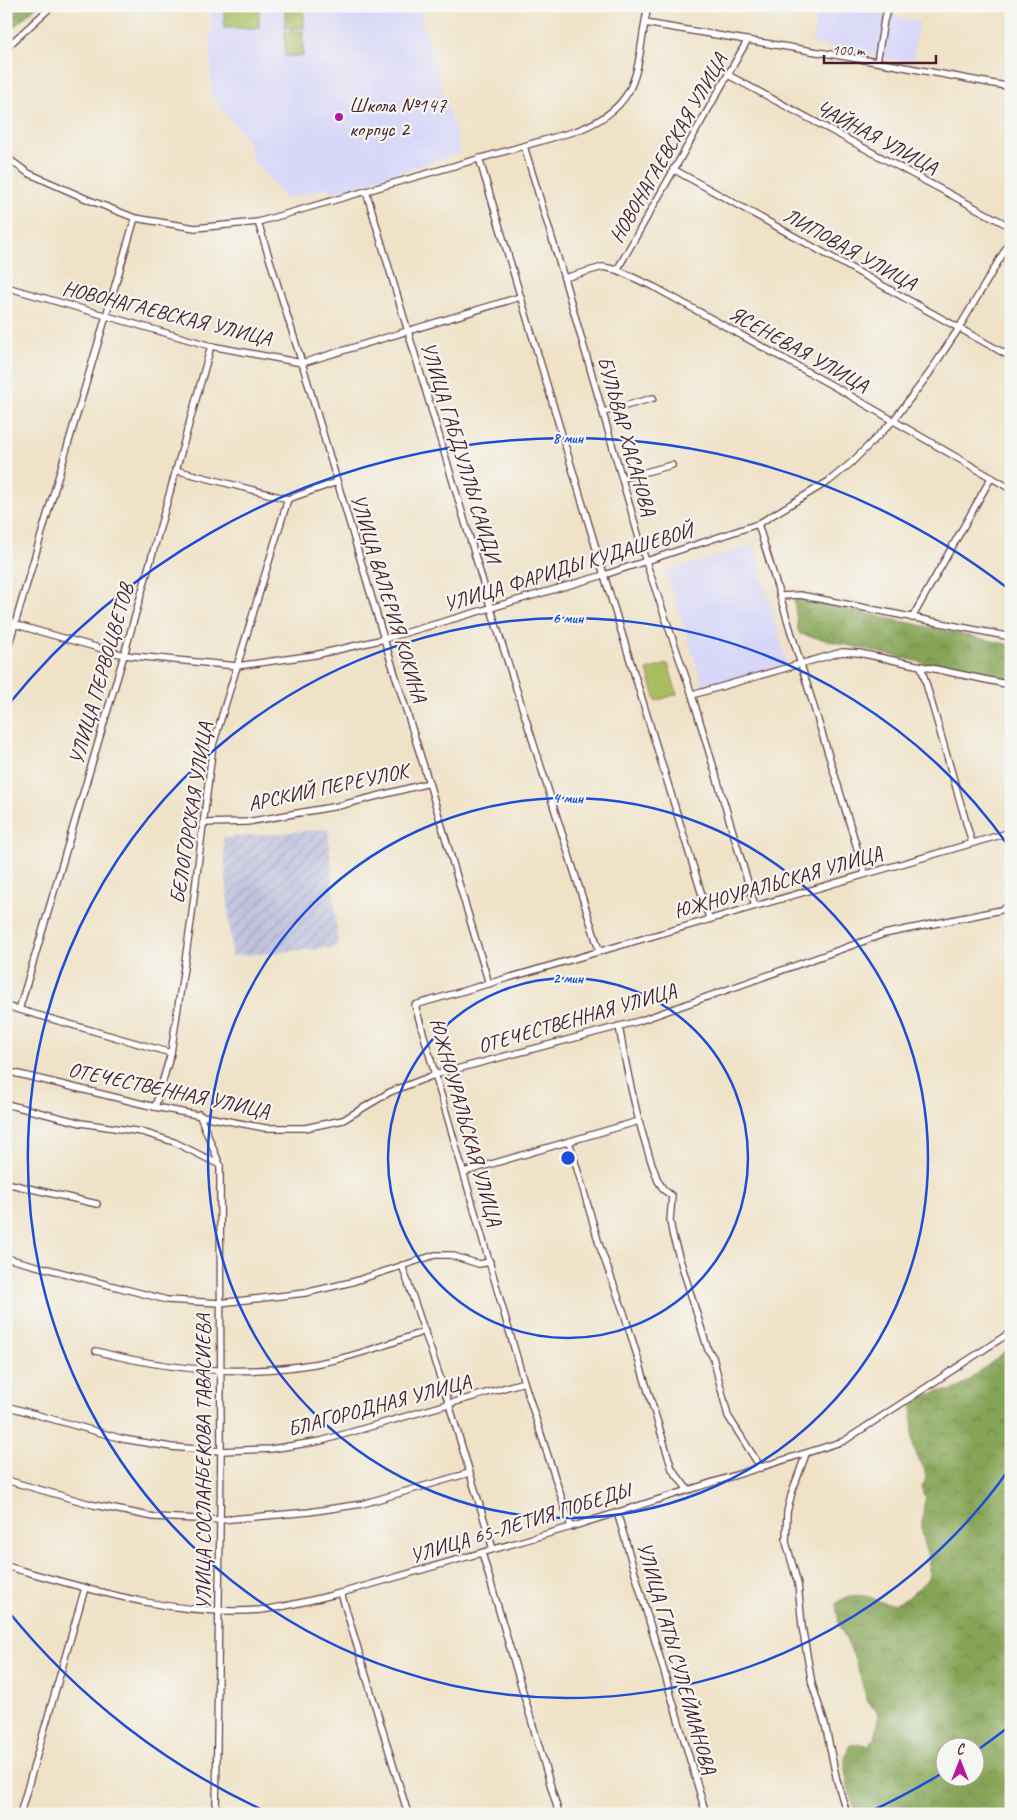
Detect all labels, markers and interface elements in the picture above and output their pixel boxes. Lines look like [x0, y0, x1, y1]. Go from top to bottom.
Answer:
scale bar [824, 32, 937, 64]
text: 100 m [832, 41, 866, 60]
street label: НОВОНАГАЕВСКАЯ УЛИЦА [603, 48, 733, 247]
place label: Школа №147 корпус 2 [349, 92, 448, 142]
street label: ЧАЙНАЯ УЛИЦА [812, 94, 943, 180]
marker: Школа №147 корпус 2 [333, 111, 345, 123]
street label: ЛИПОВАЯ УЛИЦА [779, 202, 922, 297]
street label: НОВОНАГАЕВСКАЯ УЛИЦА [60, 274, 275, 352]
street label: ЯСЕНЕВАЯ УЛИЦА [725, 300, 874, 398]
street label: УЛИЦА ГАБДУЛЛЫ САИДИ [415, 339, 508, 569]
street label: БУЛЬВАР ХАСАНОВА [592, 353, 662, 519]
text: 8 мин [553, 429, 585, 448]
street label: УЛИЦА ВАЛЕРИЯ КОКИНА [345, 491, 433, 707]
street label: УЛИЦА ФАРИДЫ КУДАШЕВОЙ [440, 516, 699, 617]
street label: УЛИЦА ПЕРВОЦВЕТОВ [63, 578, 140, 767]
text: 6 мин [553, 609, 585, 628]
street label: БЕЛОГОРСКАЯ УЛИЦА [164, 720, 218, 905]
street label: АРСКИЙ ПЕРЕУЛОК [246, 756, 415, 817]
text: 4 мин [553, 789, 585, 808]
street label: ЮЖНОУРАЛЬСКАЯ УЛИЦА [671, 840, 885, 924]
text: 2 мин [553, 969, 585, 988]
street label: ОТЕЧЕСТВЕННАЯ УЛИЦА [475, 977, 680, 1059]
street label: ЮЖНОУРАЛЬСКАЯ УЛИЦА [424, 1015, 508, 1229]
street label: ОТЕЧЕСТВЕННАЯ УЛИЦА [66, 1056, 273, 1124]
centre of rings [559, 1149, 577, 1167]
street label: УЛИЦА СОСЛАНБЕКОВА ТАВАСИЕВА [190, 1313, 216, 1610]
street label: БЛАГОРОДНАЯ УЛИЦА [285, 1368, 474, 1442]
street label: УЛИЦА 65-ЛЕТИЯ ПОБЕДЫ [407, 1476, 637, 1569]
street label: УЛИЦА ГАТЫ СУЛЕЙМАНОВА [631, 1539, 723, 1778]
north arrow [934, 1738, 984, 1788]
text: С [957, 1741, 966, 1758]

